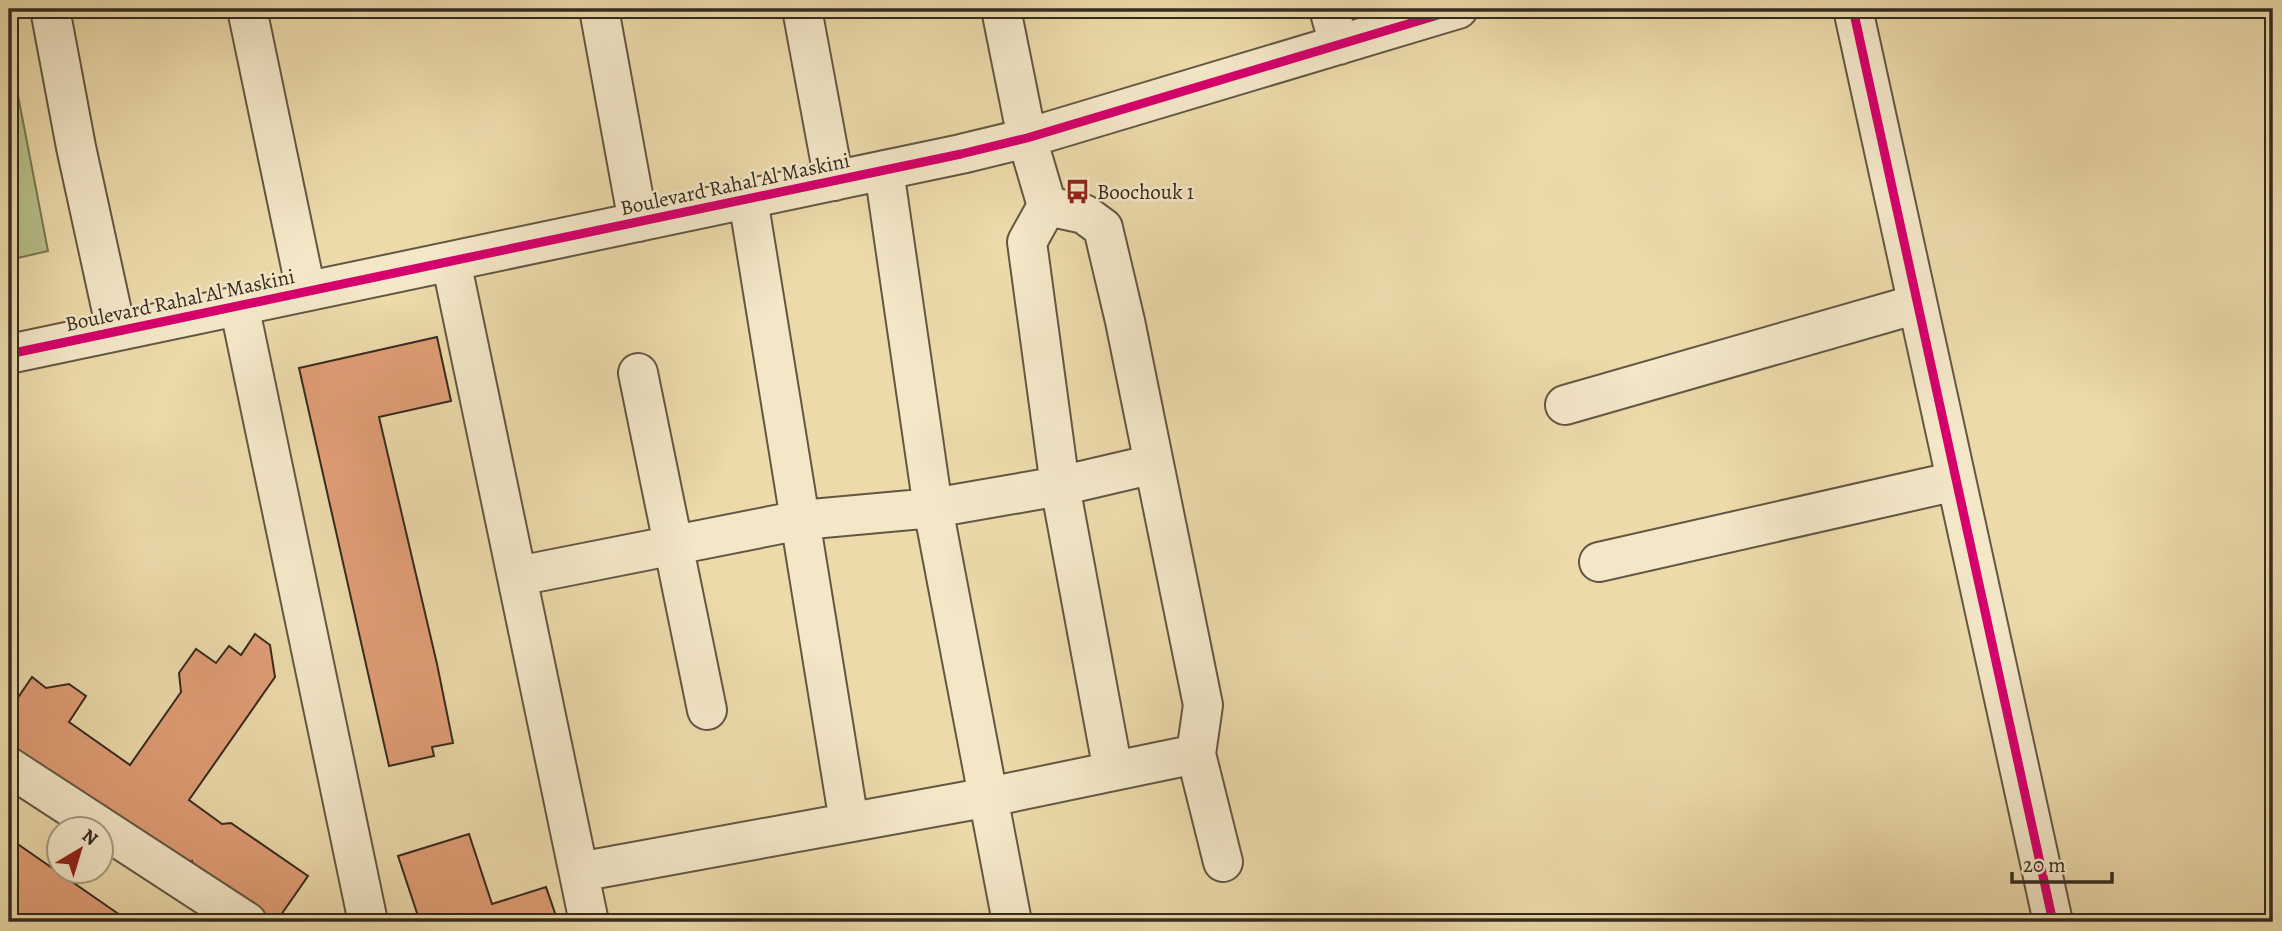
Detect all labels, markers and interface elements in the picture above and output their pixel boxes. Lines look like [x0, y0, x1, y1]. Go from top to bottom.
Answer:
street label: Boulevard Rahal Al Maskini [618, 146, 852, 222]
bus stop icon: Boochouk 1 [1063, 178, 1091, 206]
place label: Boochouk 1 [1097, 178, 1194, 206]
street label: Boulevard Rahal Al Maskini [63, 262, 297, 338]
north arrow [46, 816, 116, 886]
text: N [76, 823, 103, 852]
scale bar [2012, 840, 2112, 884]
text: 20 m [2023, 851, 2066, 879]

